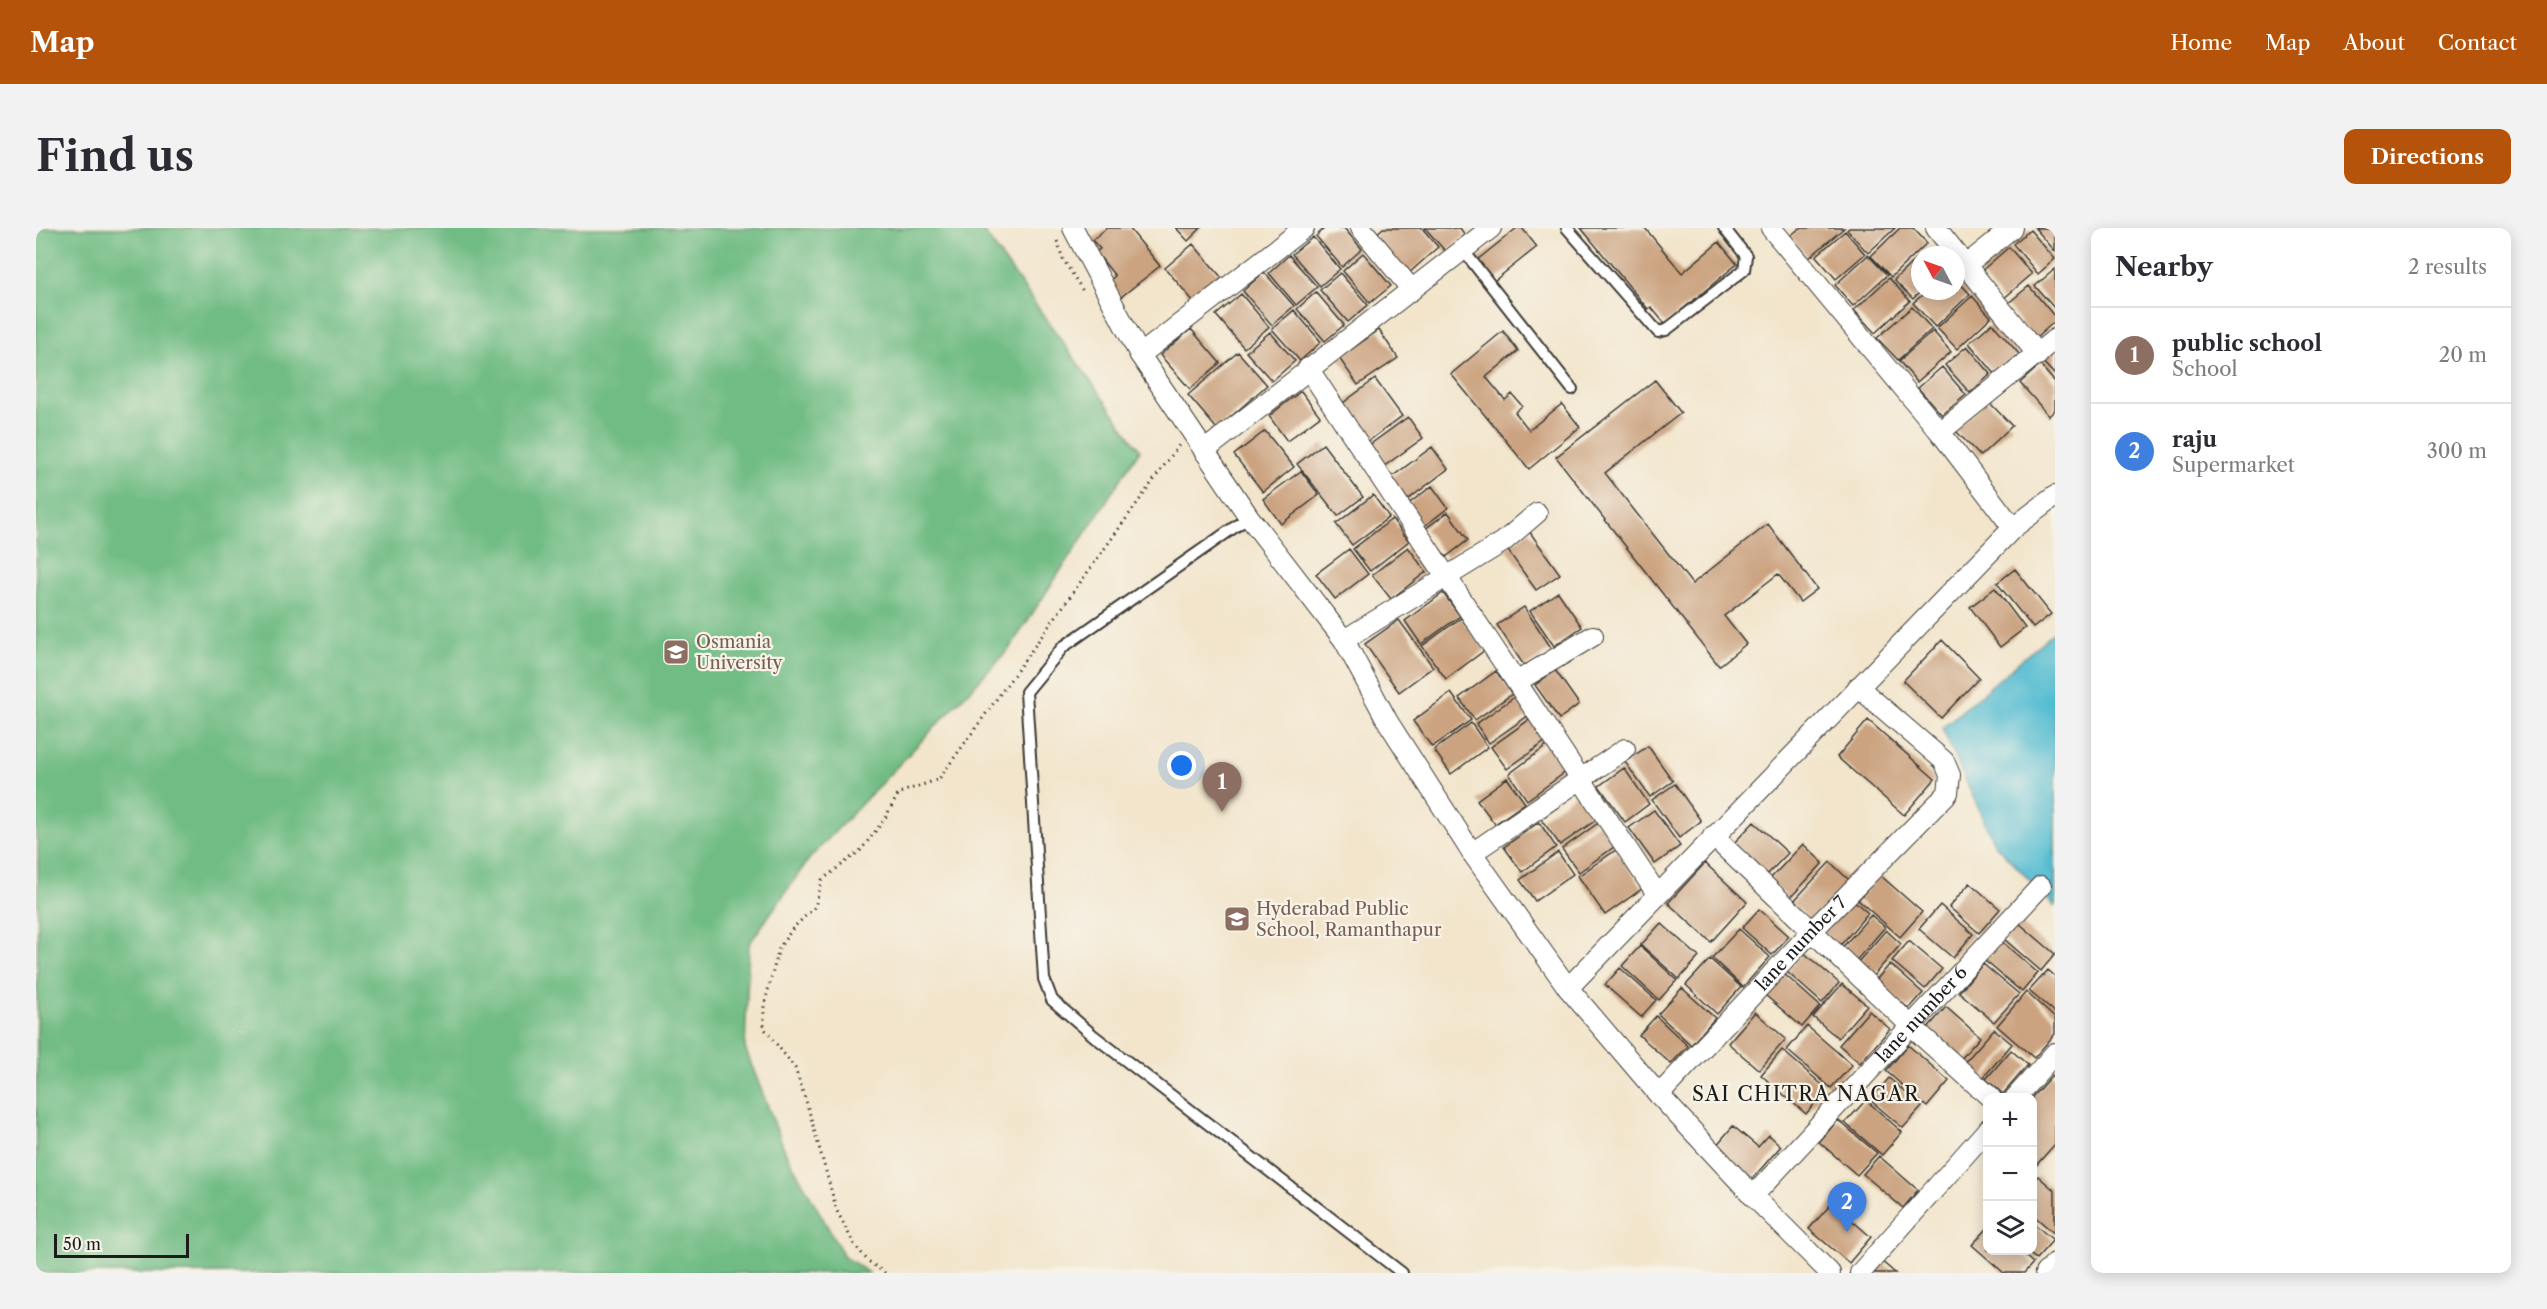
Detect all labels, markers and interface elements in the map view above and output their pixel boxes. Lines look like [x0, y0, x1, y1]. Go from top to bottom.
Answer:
text: Map [30, 25, 94, 59]
text: Home [2171, 30, 2232, 55]
text: Map [2265, 30, 2310, 55]
text: About [2343, 30, 2405, 55]
text: Contact [2438, 30, 2517, 55]
button: Directions [2344, 129, 2511, 184]
text: Find us [36, 130, 194, 182]
north arrow [1911, 246, 1965, 300]
text: Nearby [2115, 251, 2213, 283]
text: 2 results [2408, 255, 2487, 279]
text: public school [2172, 330, 2322, 357]
text: 1 [2130, 343, 2139, 367]
text: 20 m [2439, 343, 2487, 367]
text: School [2172, 357, 2237, 381]
text: raju [2172, 426, 2217, 453]
text: 2 [2129, 439, 2140, 463]
text: 300 m [2427, 439, 2487, 463]
text: Supermarket [2172, 453, 2295, 477]
place label: Osmania University [696, 631, 784, 674]
school or university icon: Osmania University [661, 637, 691, 667]
your location [1167, 751, 1196, 780]
pin: 1 [1202, 762, 1242, 812]
street label: lane number 7 [1751, 891, 1851, 995]
place label: Hyderabad Public School, Ramanthapur [1256, 898, 1442, 941]
school or university icon: Hyderabad Public School, Ramanthapur [1222, 904, 1252, 934]
street label: lane number 6 [1872, 961, 1972, 1067]
district label: SAI CHITRA NAGAR [1692, 1082, 1920, 1106]
map controls [1983, 1093, 2037, 1255]
button: + [1983, 1093, 2037, 1147]
button: − [1983, 1147, 2037, 1201]
pin: 2 [1828, 1182, 1866, 1232]
button: layers [1983, 1201, 2037, 1255]
scale bar [54, 1231, 189, 1258]
text: 50 m [63, 1234, 101, 1254]

